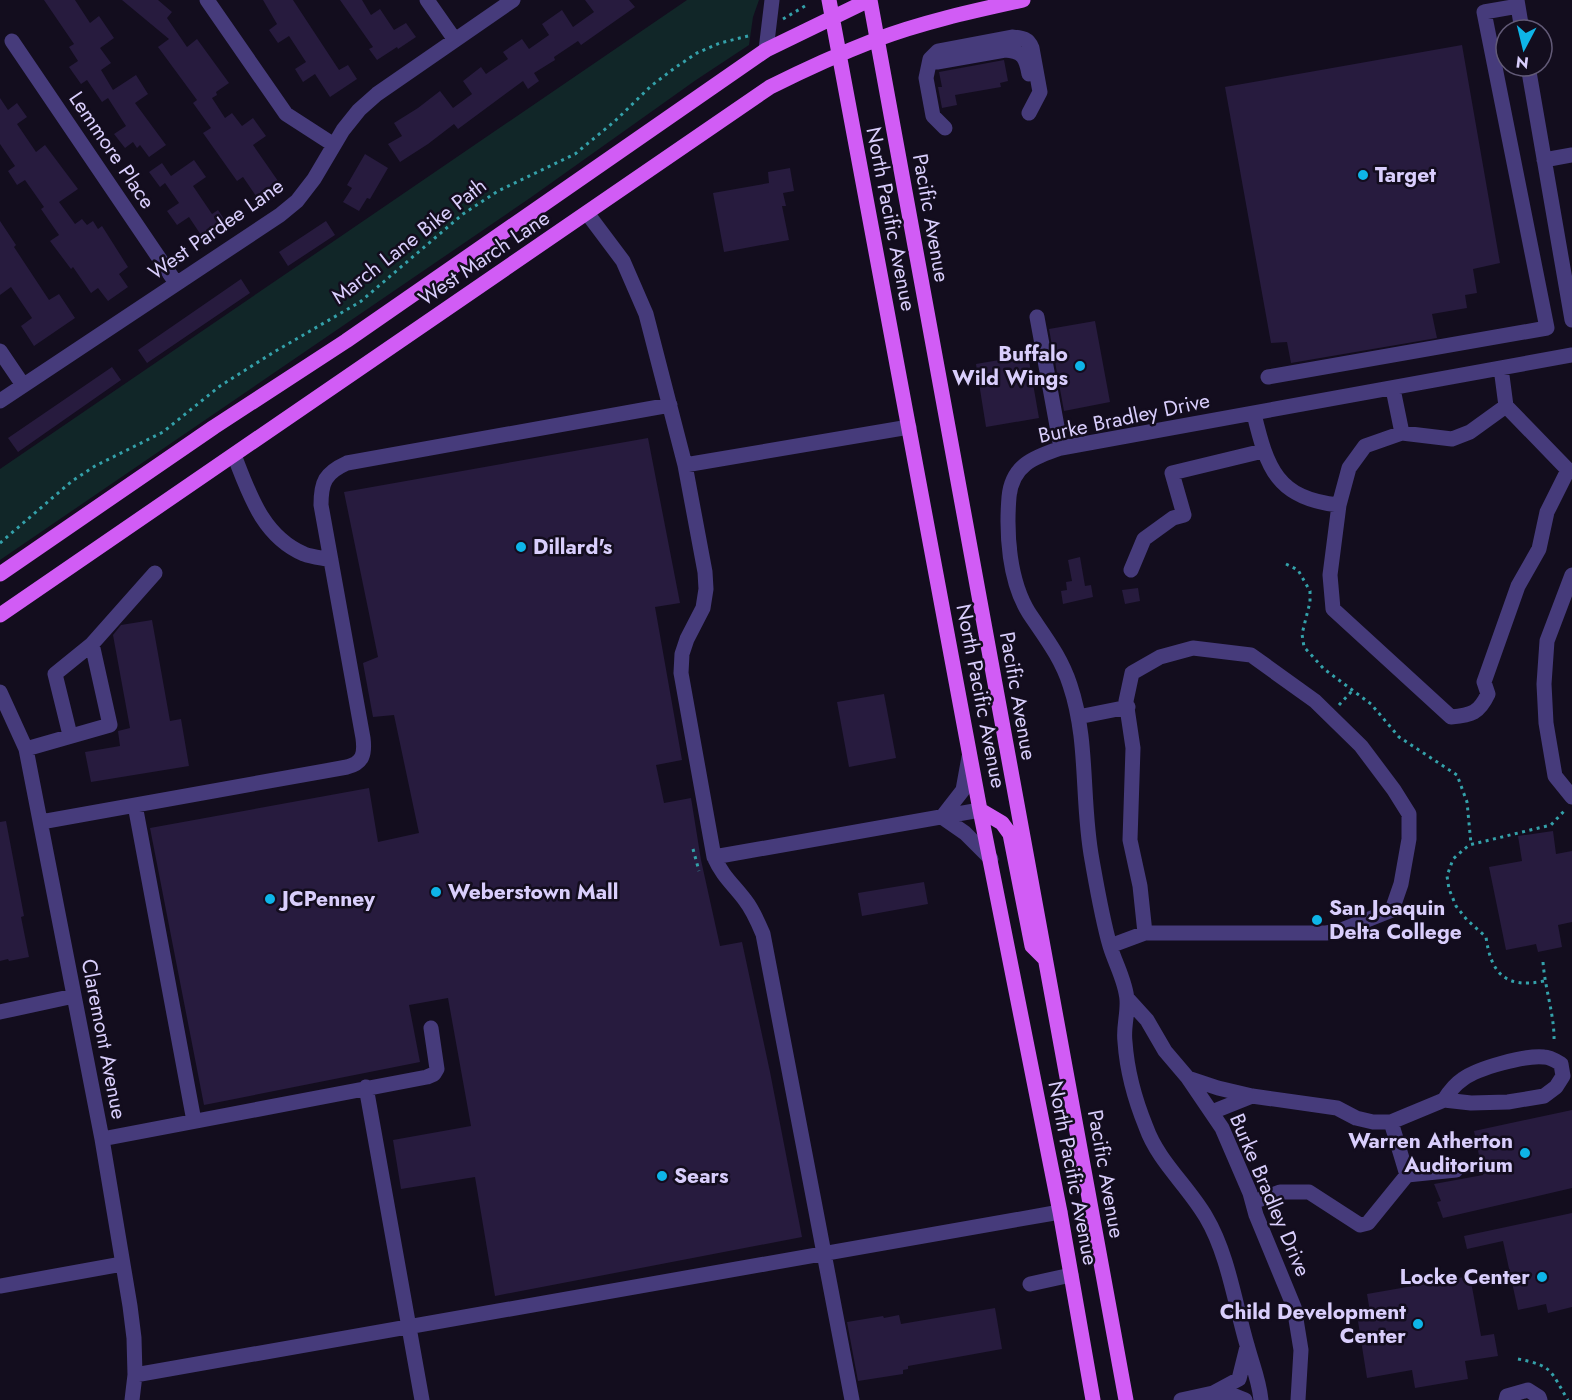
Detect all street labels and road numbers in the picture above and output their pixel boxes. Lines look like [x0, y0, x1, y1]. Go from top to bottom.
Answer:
street label: Lemmore Place [62, 85, 163, 215]
street label: North Pacific Avenue [858, 124, 924, 314]
street label: Pacific Avenue [905, 152, 957, 285]
street label: West Pardee Lane [142, 171, 290, 287]
street label: March Lane Bike Path [325, 171, 493, 311]
street label: West March Lane [412, 203, 556, 313]
street label: Burke Bradley Drive [1036, 385, 1213, 451]
street label: North Pacific Avenue [948, 601, 1014, 791]
street label: Pacific Avenue [992, 630, 1044, 763]
street label: Claremont Avenue [74, 956, 134, 1122]
street label: North Pacific Avenue [1040, 1078, 1106, 1268]
street label: Pacific Avenue [1080, 1108, 1132, 1241]
street label: Burke Bradley Drive [1222, 1109, 1318, 1281]

